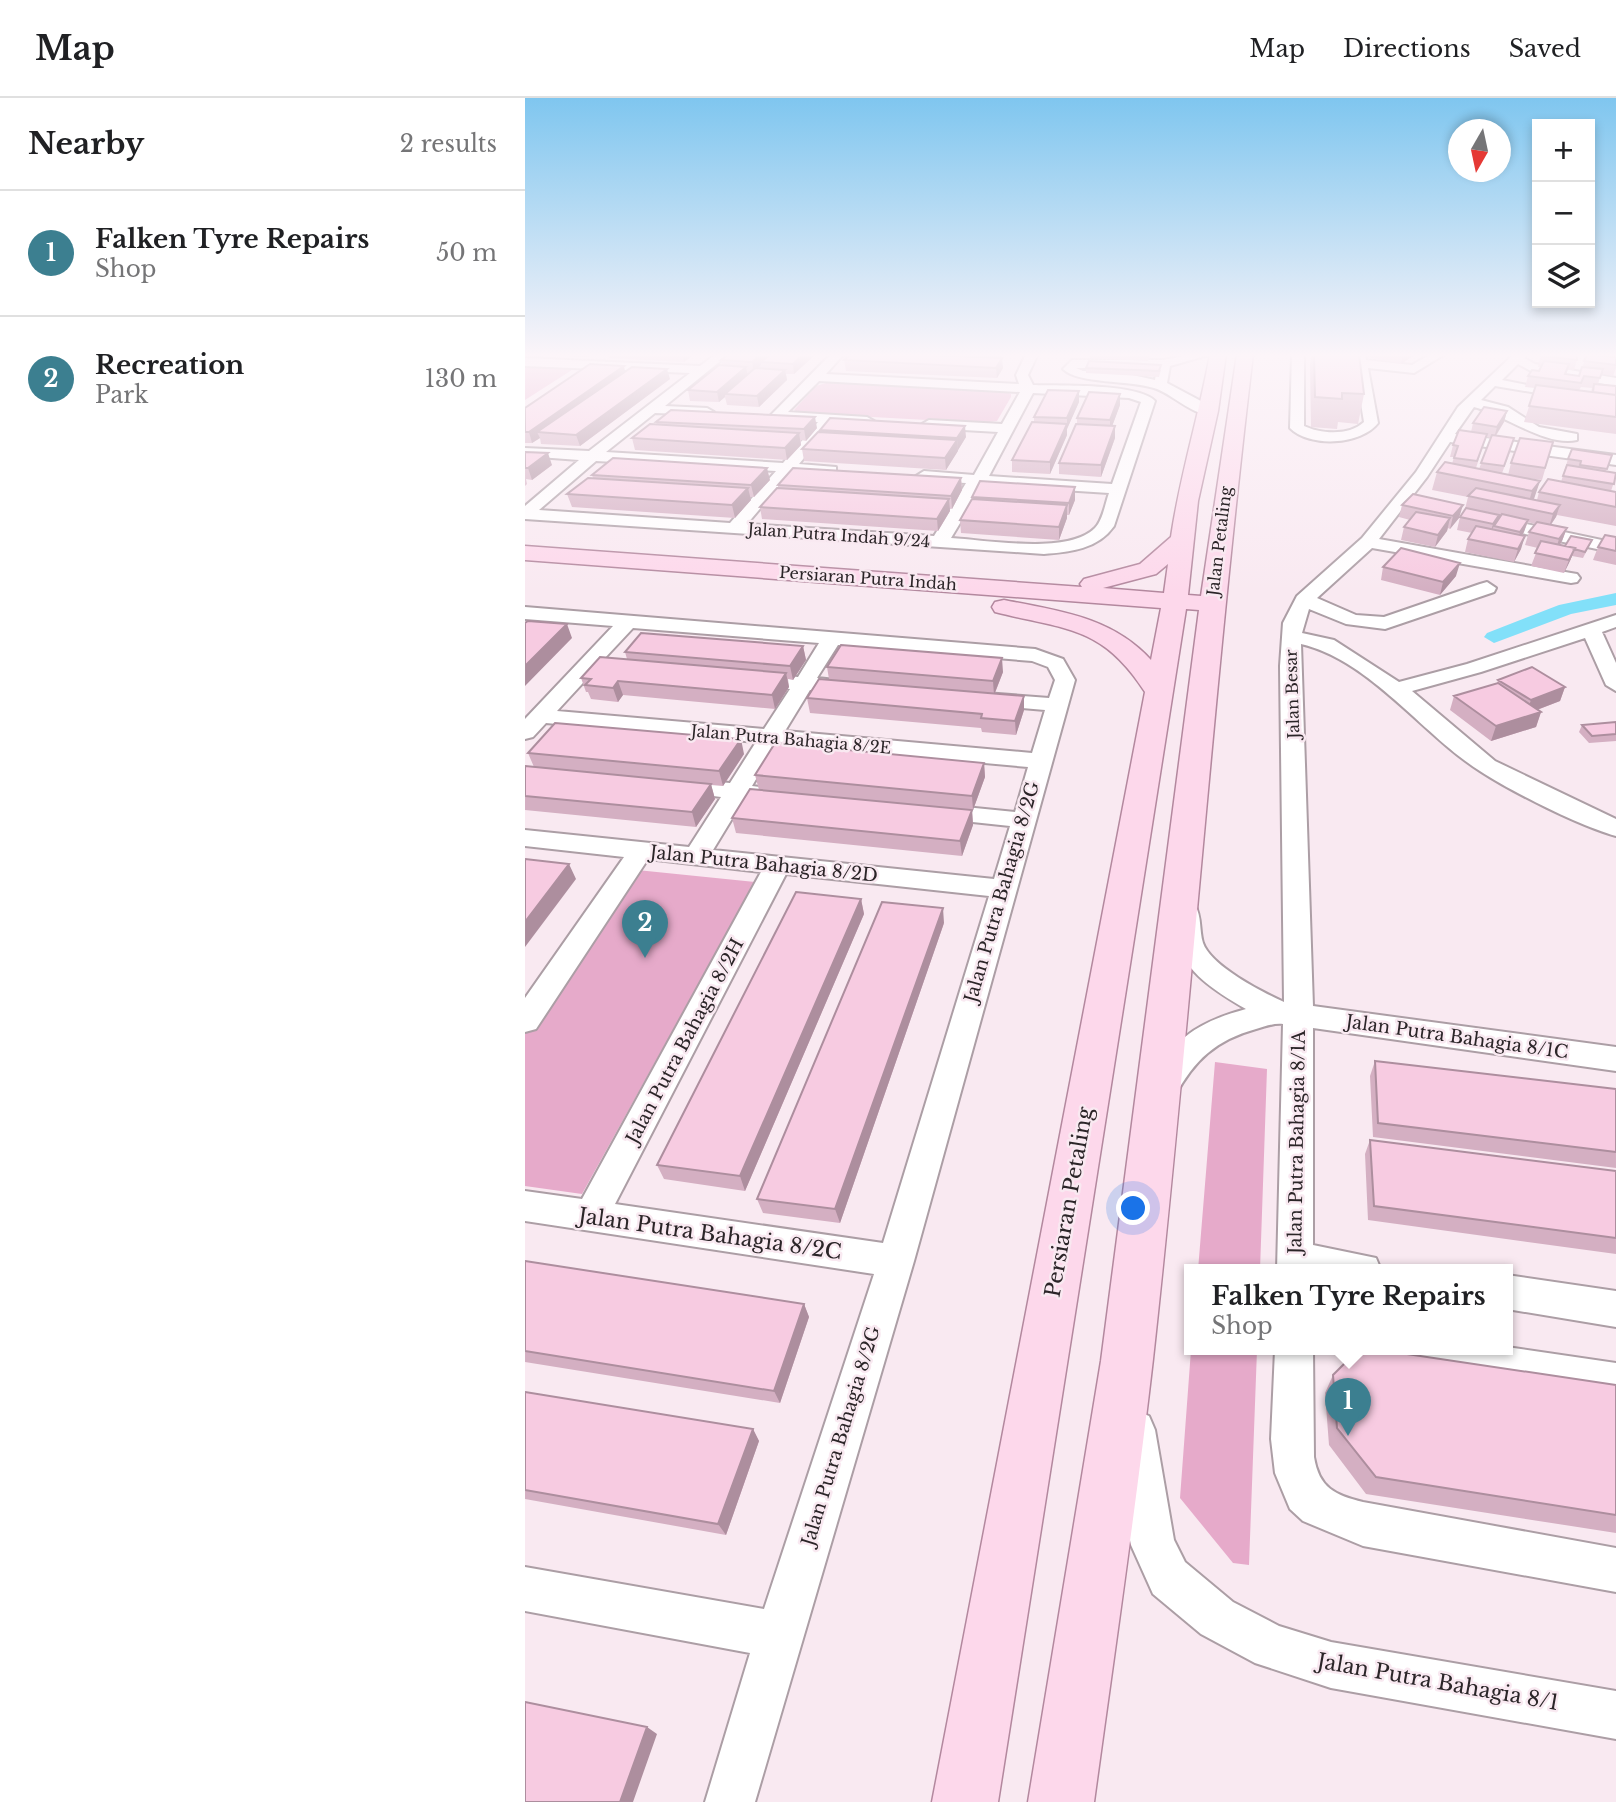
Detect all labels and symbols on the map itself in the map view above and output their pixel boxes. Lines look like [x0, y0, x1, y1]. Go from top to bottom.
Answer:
north arrow [1448, 119, 1511, 182]
street label: Jalan Petaling [1202, 485, 1236, 599]
street label: Jalan Putra Indah 9/24 [745, 519, 931, 551]
street label: Persiaran Putra Indah [779, 562, 957, 594]
street label: Jalan Besar [1280, 649, 1304, 741]
street label: Jalan Putra Bahagia 8/2E [688, 720, 892, 758]
street label: Jalan Putra Bahagia 8/2G [959, 779, 1044, 1007]
street label: Jalan Putra Bahagia 8/2D [647, 841, 879, 887]
pin: 2 [622, 900, 668, 958]
street label: Jalan Putra Bahagia 8/2H [620, 934, 749, 1149]
street label: Jalan Putra Bahagia 8/1C [1342, 1010, 1570, 1063]
street label: Jalan Putra Bahagia 8/1A [1284, 1029, 1310, 1256]
street label: Persiaran Petaling [1039, 1104, 1099, 1299]
your location [1116, 1191, 1150, 1225]
street label: Jalan Putra Bahagia 8/2C [574, 1202, 843, 1265]
street label: Jalan Putra Bahagia 8/2G [796, 1323, 885, 1550]
pin: 1 [1325, 1378, 1371, 1436]
street label: Jalan Putra Bahagia 8/1 [1312, 1647, 1561, 1716]

